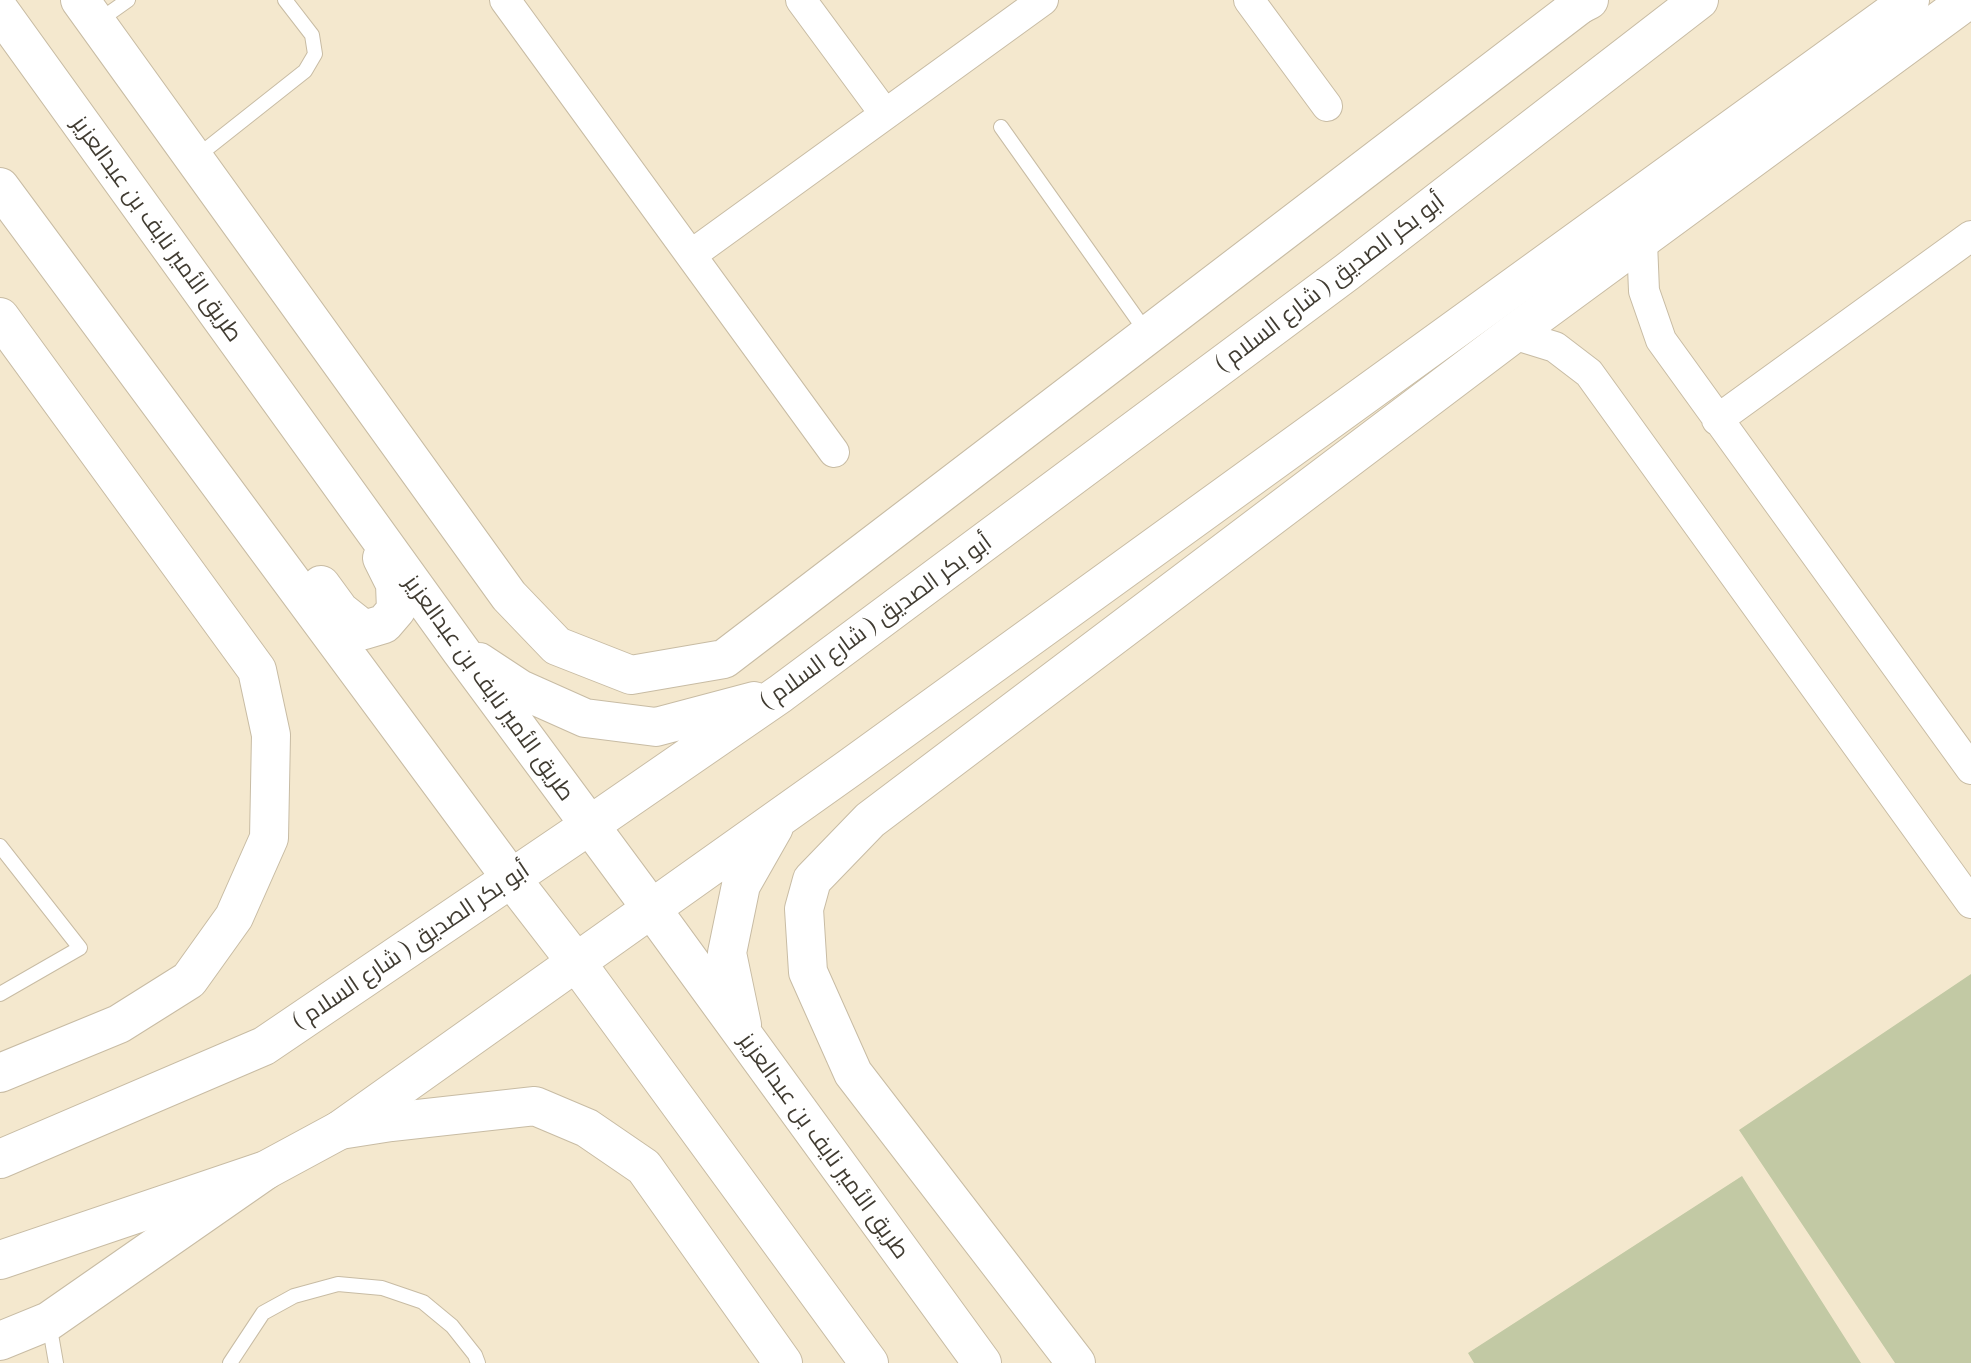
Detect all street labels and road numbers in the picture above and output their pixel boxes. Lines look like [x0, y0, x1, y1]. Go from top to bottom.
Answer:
street label: طريق الأمير نايف بن عبدالعزيز [66, 111, 248, 347]
street label: ( شارع السلام ) أبو بكر الصديق [1210, 188, 1450, 378]
street label: ( شارع السلام ) أبو بكر الصديق [755, 529, 997, 715]
street label: طريق الأمير نايف بن عبدالعزيز [398, 570, 580, 806]
street label: ( شارع السلام ) أبو بكر الصديق [287, 856, 535, 1036]
street label: طريق الأمير نايف بن عبدالعزيز [733, 1028, 915, 1264]

